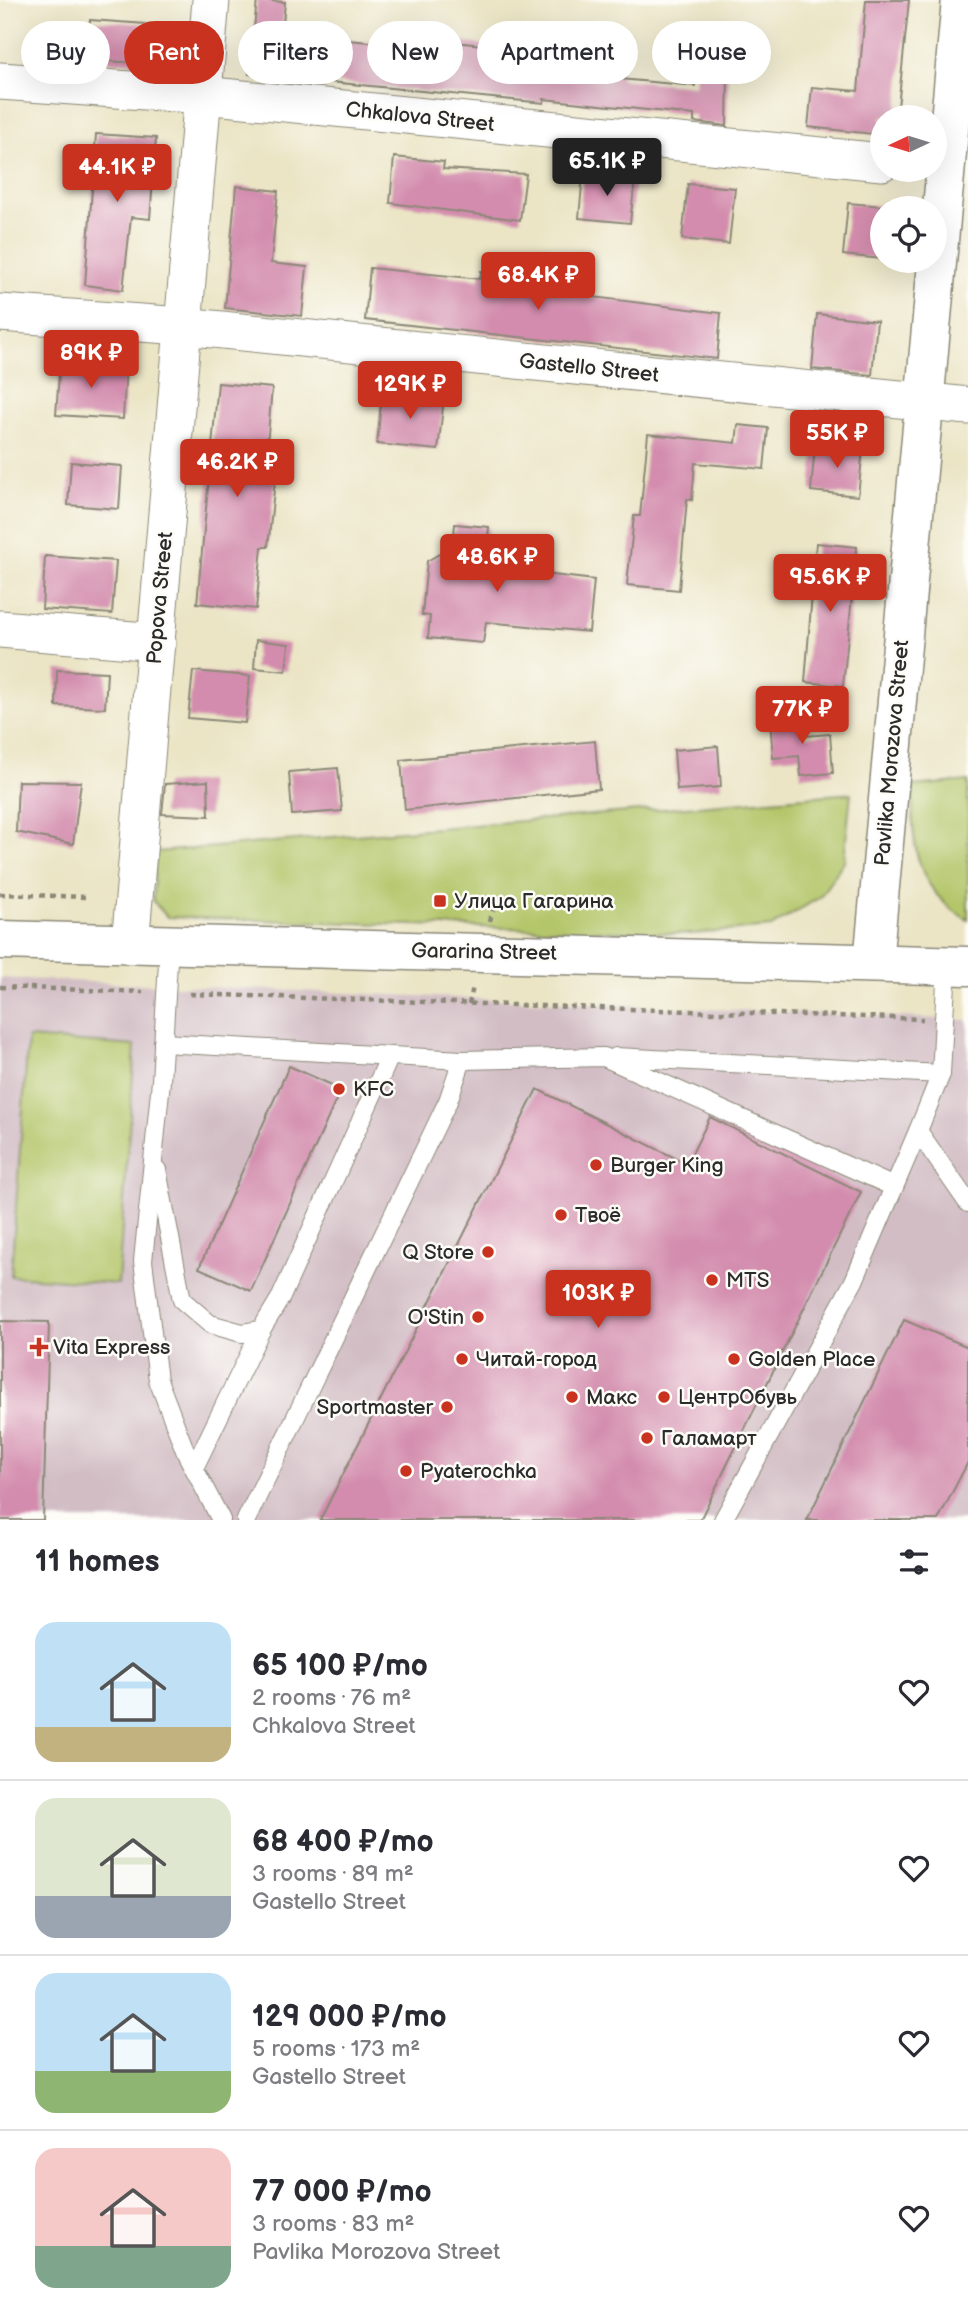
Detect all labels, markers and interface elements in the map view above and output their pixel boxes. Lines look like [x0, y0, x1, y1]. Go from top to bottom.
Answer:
chip: Buy [21, 21, 110, 84]
chip: Rent [124, 21, 224, 84]
chip: Filters [238, 21, 353, 84]
chip: New [367, 21, 463, 84]
chip: Apartment [477, 21, 638, 84]
chip: House [652, 21, 771, 84]
street label: Chkalova Street [344, 97, 496, 137]
north arrow [870, 105, 947, 182]
map controls [870, 105, 947, 273]
pin: 65.1K ₽ [542, 138, 672, 198]
pin: 44.1K ₽ [52, 144, 182, 204]
text: 65.1K ₽ [568, 147, 646, 175]
text: 44.1K ₽ [78, 153, 156, 181]
button: locate [870, 196, 947, 273]
pin: 68.4K ₽ [473, 252, 603, 312]
text: 68.4K ₽ [497, 261, 579, 289]
pin: 89K ₽ [42, 330, 140, 390]
text: 89K ₽ [60, 339, 122, 367]
street label: Gastello Street [518, 348, 661, 388]
pin: 129K ₽ [353, 362, 467, 421]
text: 129K ₽ [374, 370, 446, 398]
pin: 55K ₽ [788, 410, 886, 470]
text: 55K ₽ [806, 419, 868, 447]
pin: 46.2K ₽ [172, 440, 302, 499]
text: 46.2K ₽ [196, 448, 278, 476]
street label: Popova Street [142, 530, 178, 665]
pin: 48.6K ₽ [432, 534, 562, 594]
text: 48.6K ₽ [456, 543, 538, 571]
pin: 95.6K ₽ [765, 554, 895, 614]
text: 95.6K ₽ [790, 563, 870, 591]
street label: Pavlika Morozova Street [870, 638, 914, 867]
pin: 77K ₽ [753, 686, 851, 746]
text: 77K ₽ [772, 695, 832, 723]
place label: Улица Гагарина [454, 889, 614, 914]
marker: Улица Гагарина [432, 893, 448, 909]
street label: Gararina Street [411, 938, 558, 966]
place label: KFC [353, 1077, 394, 1102]
marker: KFC [331, 1081, 347, 1097]
place label: Burger King [610, 1153, 724, 1178]
marker: Burger King [588, 1157, 604, 1173]
place label: Твоё [575, 1203, 621, 1228]
marker: Твоё [553, 1207, 569, 1223]
place label: Q Store [402, 1240, 474, 1265]
marker: Q Store [480, 1244, 496, 1260]
place label: MTS [726, 1268, 769, 1293]
pin: 103K ₽ [541, 1270, 655, 1330]
marker: MTS [704, 1272, 720, 1288]
text: 103K ₽ [562, 1279, 634, 1307]
place label: O'Stin [407, 1305, 464, 1330]
marker: O'Stin [470, 1309, 486, 1325]
place label: Vita Express [53, 1335, 171, 1360]
marker: Vita Express [31, 1339, 47, 1355]
place label: Читай-город [476, 1347, 597, 1372]
place label: Golden Place [748, 1347, 875, 1372]
marker: Читай-город [454, 1351, 470, 1367]
marker: Golden Place [726, 1351, 742, 1367]
place label: Макс [586, 1385, 637, 1410]
place label: ЦентрОбувь [678, 1385, 798, 1410]
marker: Макс [564, 1389, 580, 1405]
marker: ЦентрОбувь [656, 1389, 672, 1405]
place label: Sportmaster [316, 1395, 433, 1420]
marker: Sportmaster [439, 1399, 455, 1415]
place label: Галамарт [661, 1426, 757, 1451]
marker: Галамарт [639, 1430, 655, 1446]
place label: Pyaterochka [420, 1459, 537, 1484]
marker: Pyaterochka [398, 1463, 414, 1479]
icon: filters [895, 1543, 933, 1581]
text: 11 homes [35, 1544, 159, 1580]
text: 65 100 ₽/mo [252, 1648, 428, 1684]
icon: home [91, 1650, 175, 1734]
icon: heart [895, 1673, 933, 1711]
text: 2 rooms · 76 m² [252, 1684, 411, 1712]
text: Chkalova Street [252, 1712, 416, 1740]
text: 68 400 ₽/mo [252, 1824, 434, 1860]
icon: home [91, 1826, 175, 1910]
icon: heart [895, 1849, 933, 1887]
text: 3 rooms · 89 m² [252, 1860, 414, 1888]
text: Gastello Street [252, 1888, 406, 1916]
text: 129 000 ₽/mo [252, 1999, 447, 2035]
icon: home [91, 2001, 175, 2085]
icon: heart [895, 2024, 933, 2062]
text: 5 rooms · 173 m² [252, 2035, 420, 2063]
text: Gastello Street [252, 2063, 406, 2091]
text: 77 000 ₽/mo [252, 2174, 432, 2210]
icon: home [91, 2176, 175, 2260]
icon: heart [895, 2199, 933, 2237]
text: 3 rooms · 83 m² [252, 2210, 414, 2238]
text: Pavlika Morozova Street [252, 2238, 500, 2266]

